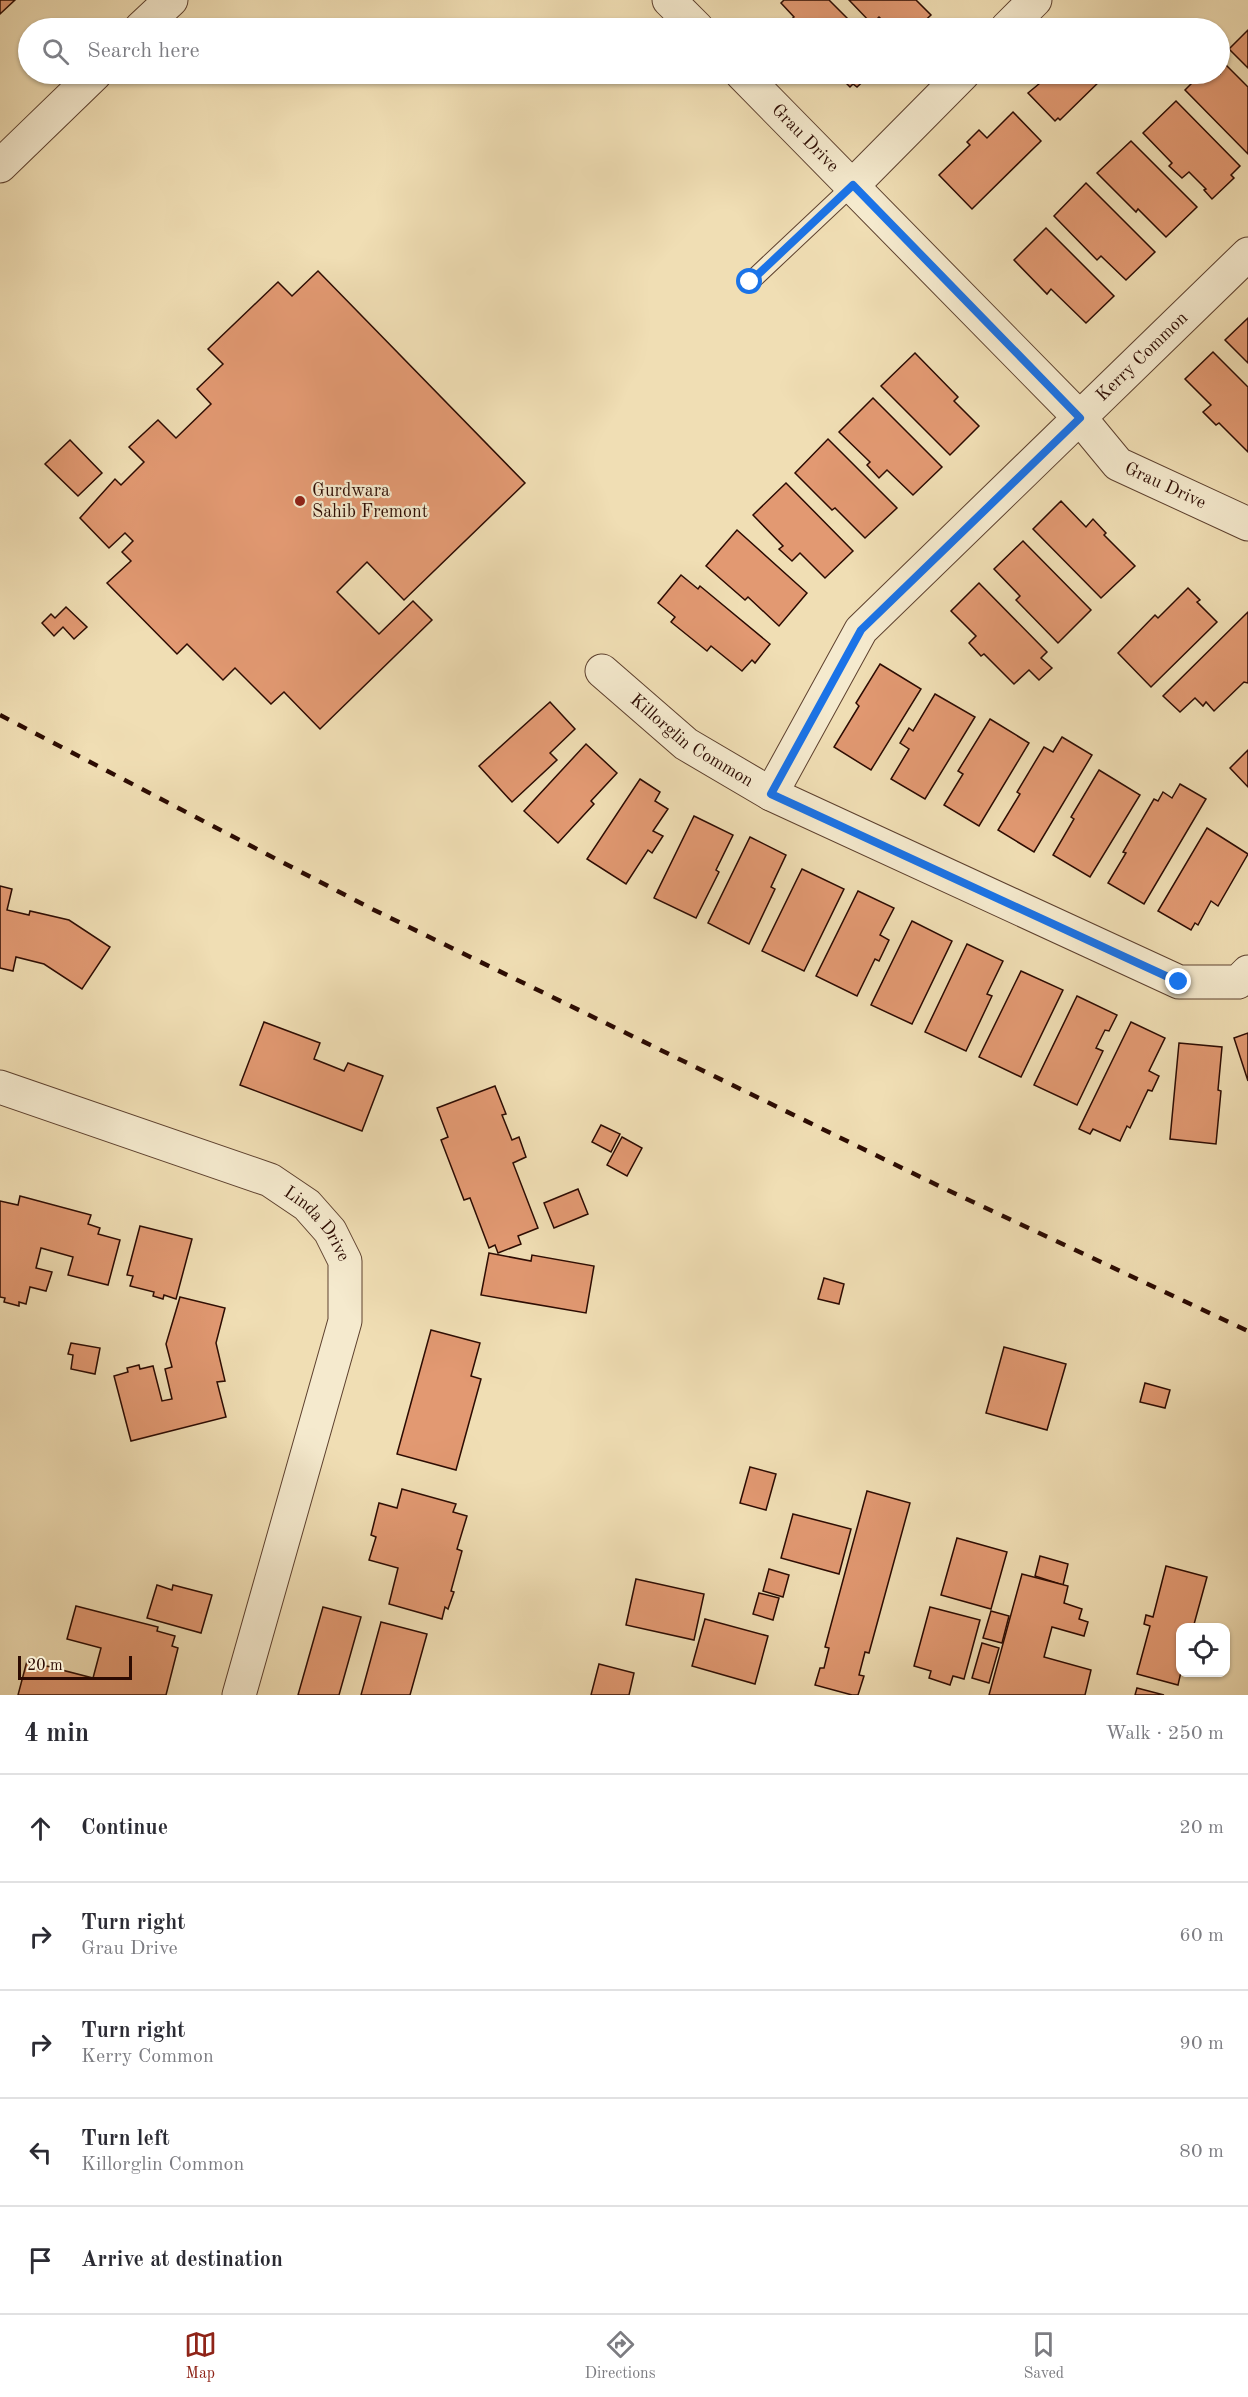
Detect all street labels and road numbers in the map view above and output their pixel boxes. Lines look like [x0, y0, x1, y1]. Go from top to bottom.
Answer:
street label: Grau Drive [768, 101, 842, 176]
street label: Kerry Common [1093, 309, 1191, 405]
street label: Grau Drive [1122, 459, 1209, 512]
street label: Killorglin Common [627, 691, 757, 791]
street label: Linda Drive [281, 1183, 353, 1264]

